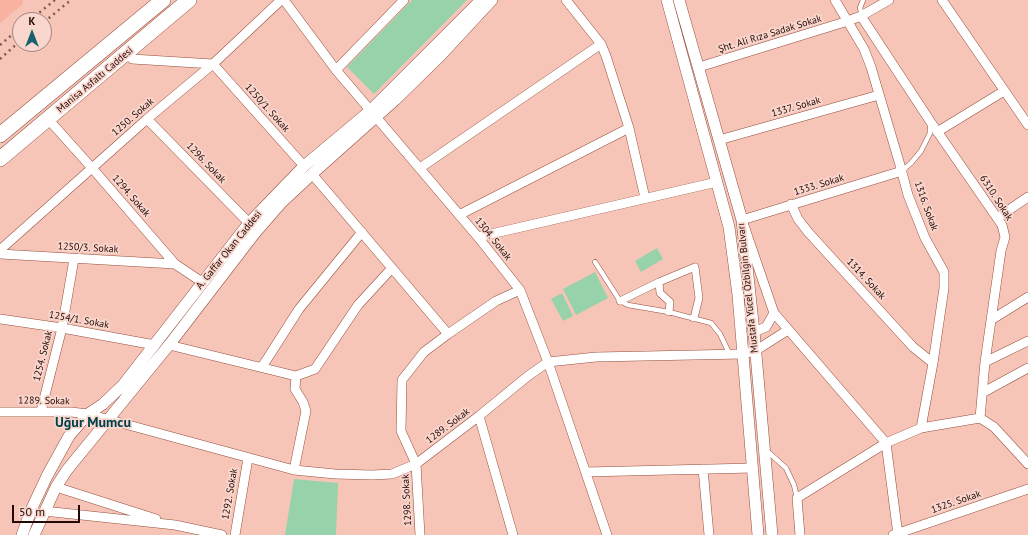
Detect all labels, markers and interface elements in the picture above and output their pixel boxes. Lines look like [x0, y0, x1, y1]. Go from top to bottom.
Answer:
north arrow [12, 12, 52, 52]
street label: Şht. Ali Rıza Sadak Sokak [717, 13, 823, 55]
text: K [29, 14, 35, 28]
street label: Manisa Asfaltı Caddesi [54, 45, 136, 115]
street label: 1250/1. Sokak [242, 81, 292, 135]
street label: 1337. Sokak [770, 94, 822, 120]
street label: 1250. Sokak [110, 95, 156, 139]
street label: 1296. Sokak [184, 140, 228, 186]
street label: 1333. Sokak [792, 172, 846, 198]
street label: 1294. Sokak [109, 173, 153, 219]
street label: 6310. Sokak [977, 173, 1015, 223]
street label: 1316. Sokak [912, 180, 940, 232]
street label: A. Gaffar Okan Caddesi [194, 208, 264, 292]
street label: 1304. Sokak [472, 215, 514, 263]
street label: Mustafa Yücel Özbilgin Bulvarı [735, 223, 761, 353]
street label: 1250/3. Sokak [57, 240, 119, 256]
street label: 1314. Sokak [844, 256, 888, 302]
street label: 1254/1. Sokak [48, 309, 110, 331]
street label: 1254. Sokak [31, 329, 55, 383]
street label: 1289. Sokak [18, 395, 70, 407]
street label: 1289. Sokak [424, 406, 472, 446]
district label: Uğur Mumcu [55, 415, 131, 431]
street label: 1292. Sokak [220, 467, 240, 521]
street label: 1298. Sokak [400, 474, 414, 526]
street label: 1325. Sokak [930, 488, 982, 516]
scale bar [14, 497, 82, 523]
text: 50 m [19, 504, 45, 519]

